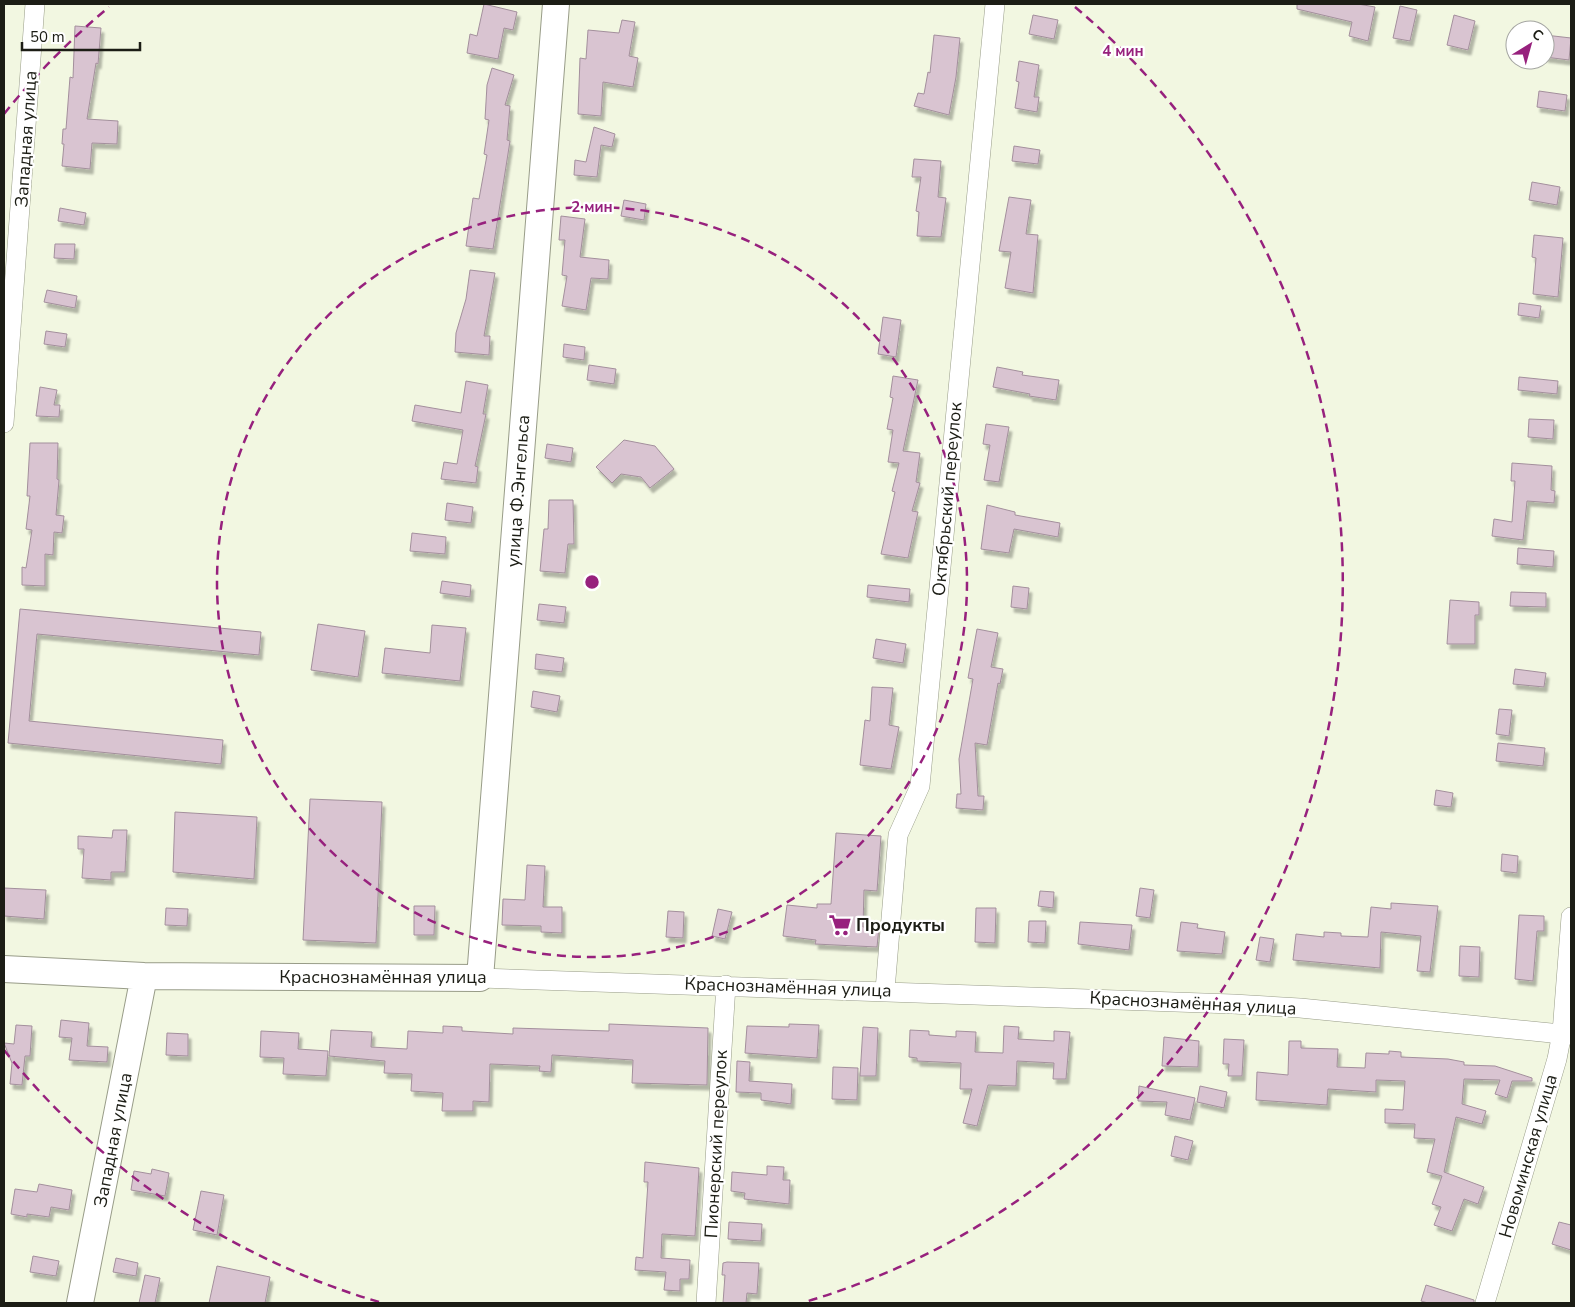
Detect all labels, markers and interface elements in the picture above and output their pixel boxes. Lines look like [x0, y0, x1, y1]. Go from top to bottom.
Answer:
scale bar [22, 20, 140, 52]
north arrow [1505, 20, 1555, 70]
text: С [1528, 25, 1547, 46]
text: 50 m [30, 27, 65, 47]
text: 4 мин [1102, 41, 1144, 61]
street label: Западная улица [9, 70, 43, 208]
text: 2 мин [571, 197, 613, 217]
street label: Октябрьский переулок [927, 401, 967, 597]
street label: улица Ф.Энгельса [501, 414, 535, 568]
centre of rings [583, 573, 601, 591]
supermarket icon: Продукты [827, 912, 853, 938]
place label: Продукты [856, 913, 945, 937]
street label: Краснознамённая улица [279, 965, 487, 989]
street label: Краснознамённая улица [684, 971, 892, 1003]
street label: Краснознамённая улица [1089, 986, 1297, 1020]
street label: Пионерский переулок [699, 1049, 733, 1239]
street label: Западная улица [88, 1071, 138, 1209]
street label: Новоминская улица [1493, 1071, 1563, 1241]

